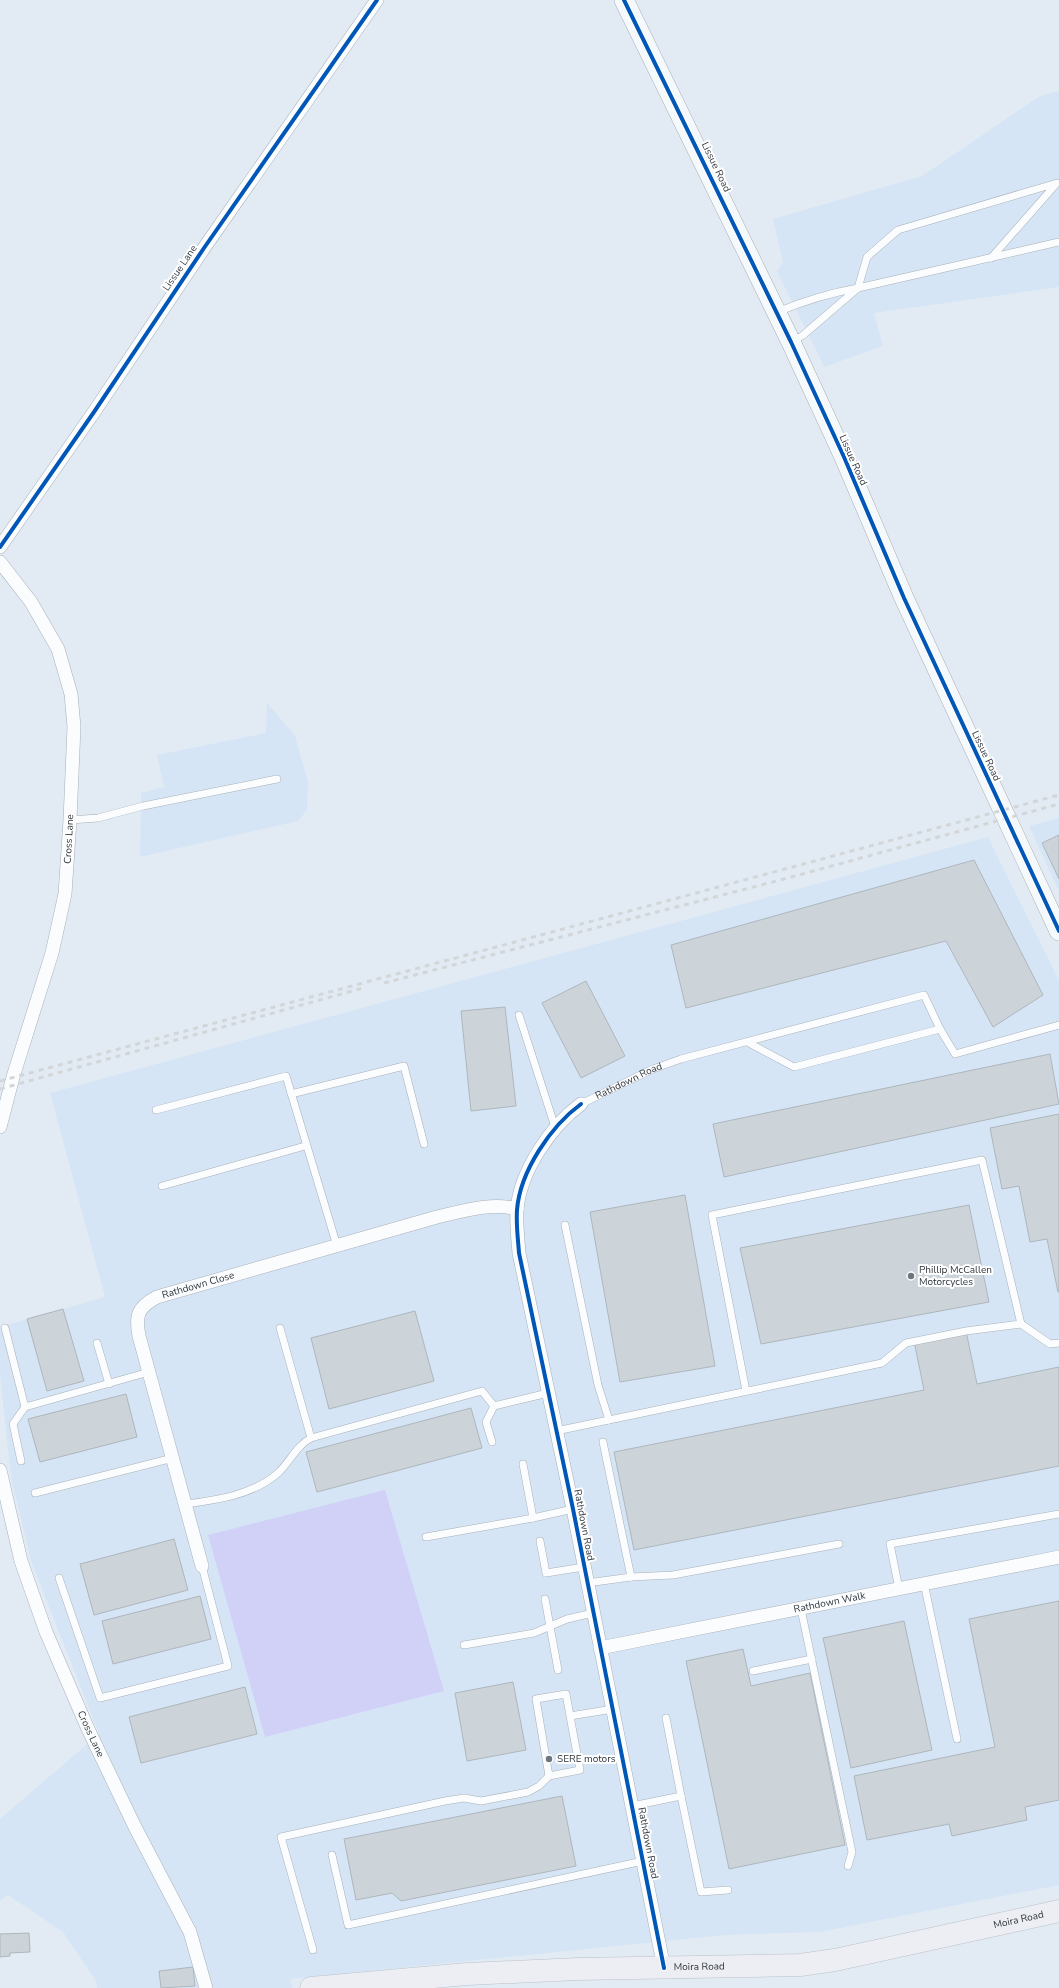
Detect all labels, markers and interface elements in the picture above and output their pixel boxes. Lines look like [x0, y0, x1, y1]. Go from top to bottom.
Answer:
street label: Lissue Road [698, 140, 734, 195]
street label: Lissue Lane [159, 242, 201, 294]
street label: Lissue Road [836, 432, 870, 488]
street label: Lissue Road [968, 729, 1004, 784]
street label: Cross Lane [61, 814, 77, 864]
street label: Rathdown Road [593, 1059, 664, 1103]
place label: Phillip McCallen Motorcycles [919, 1263, 992, 1289]
street label: Rathdown Close [160, 1268, 236, 1302]
marker: Phillip McCallen Motorcycles [906, 1271, 916, 1281]
street label: Rathdown Road [570, 1488, 598, 1562]
street label: Rathdown Walk [792, 1588, 868, 1616]
street label: Cross Lane [74, 1709, 108, 1760]
place label: SERE motors [557, 1752, 616, 1766]
marker: SERE motors [544, 1754, 554, 1764]
street label: Rathdown Road [634, 1806, 662, 1880]
street label: Moira Road [992, 1908, 1045, 1932]
street label: Moira Road [674, 1959, 725, 1974]

